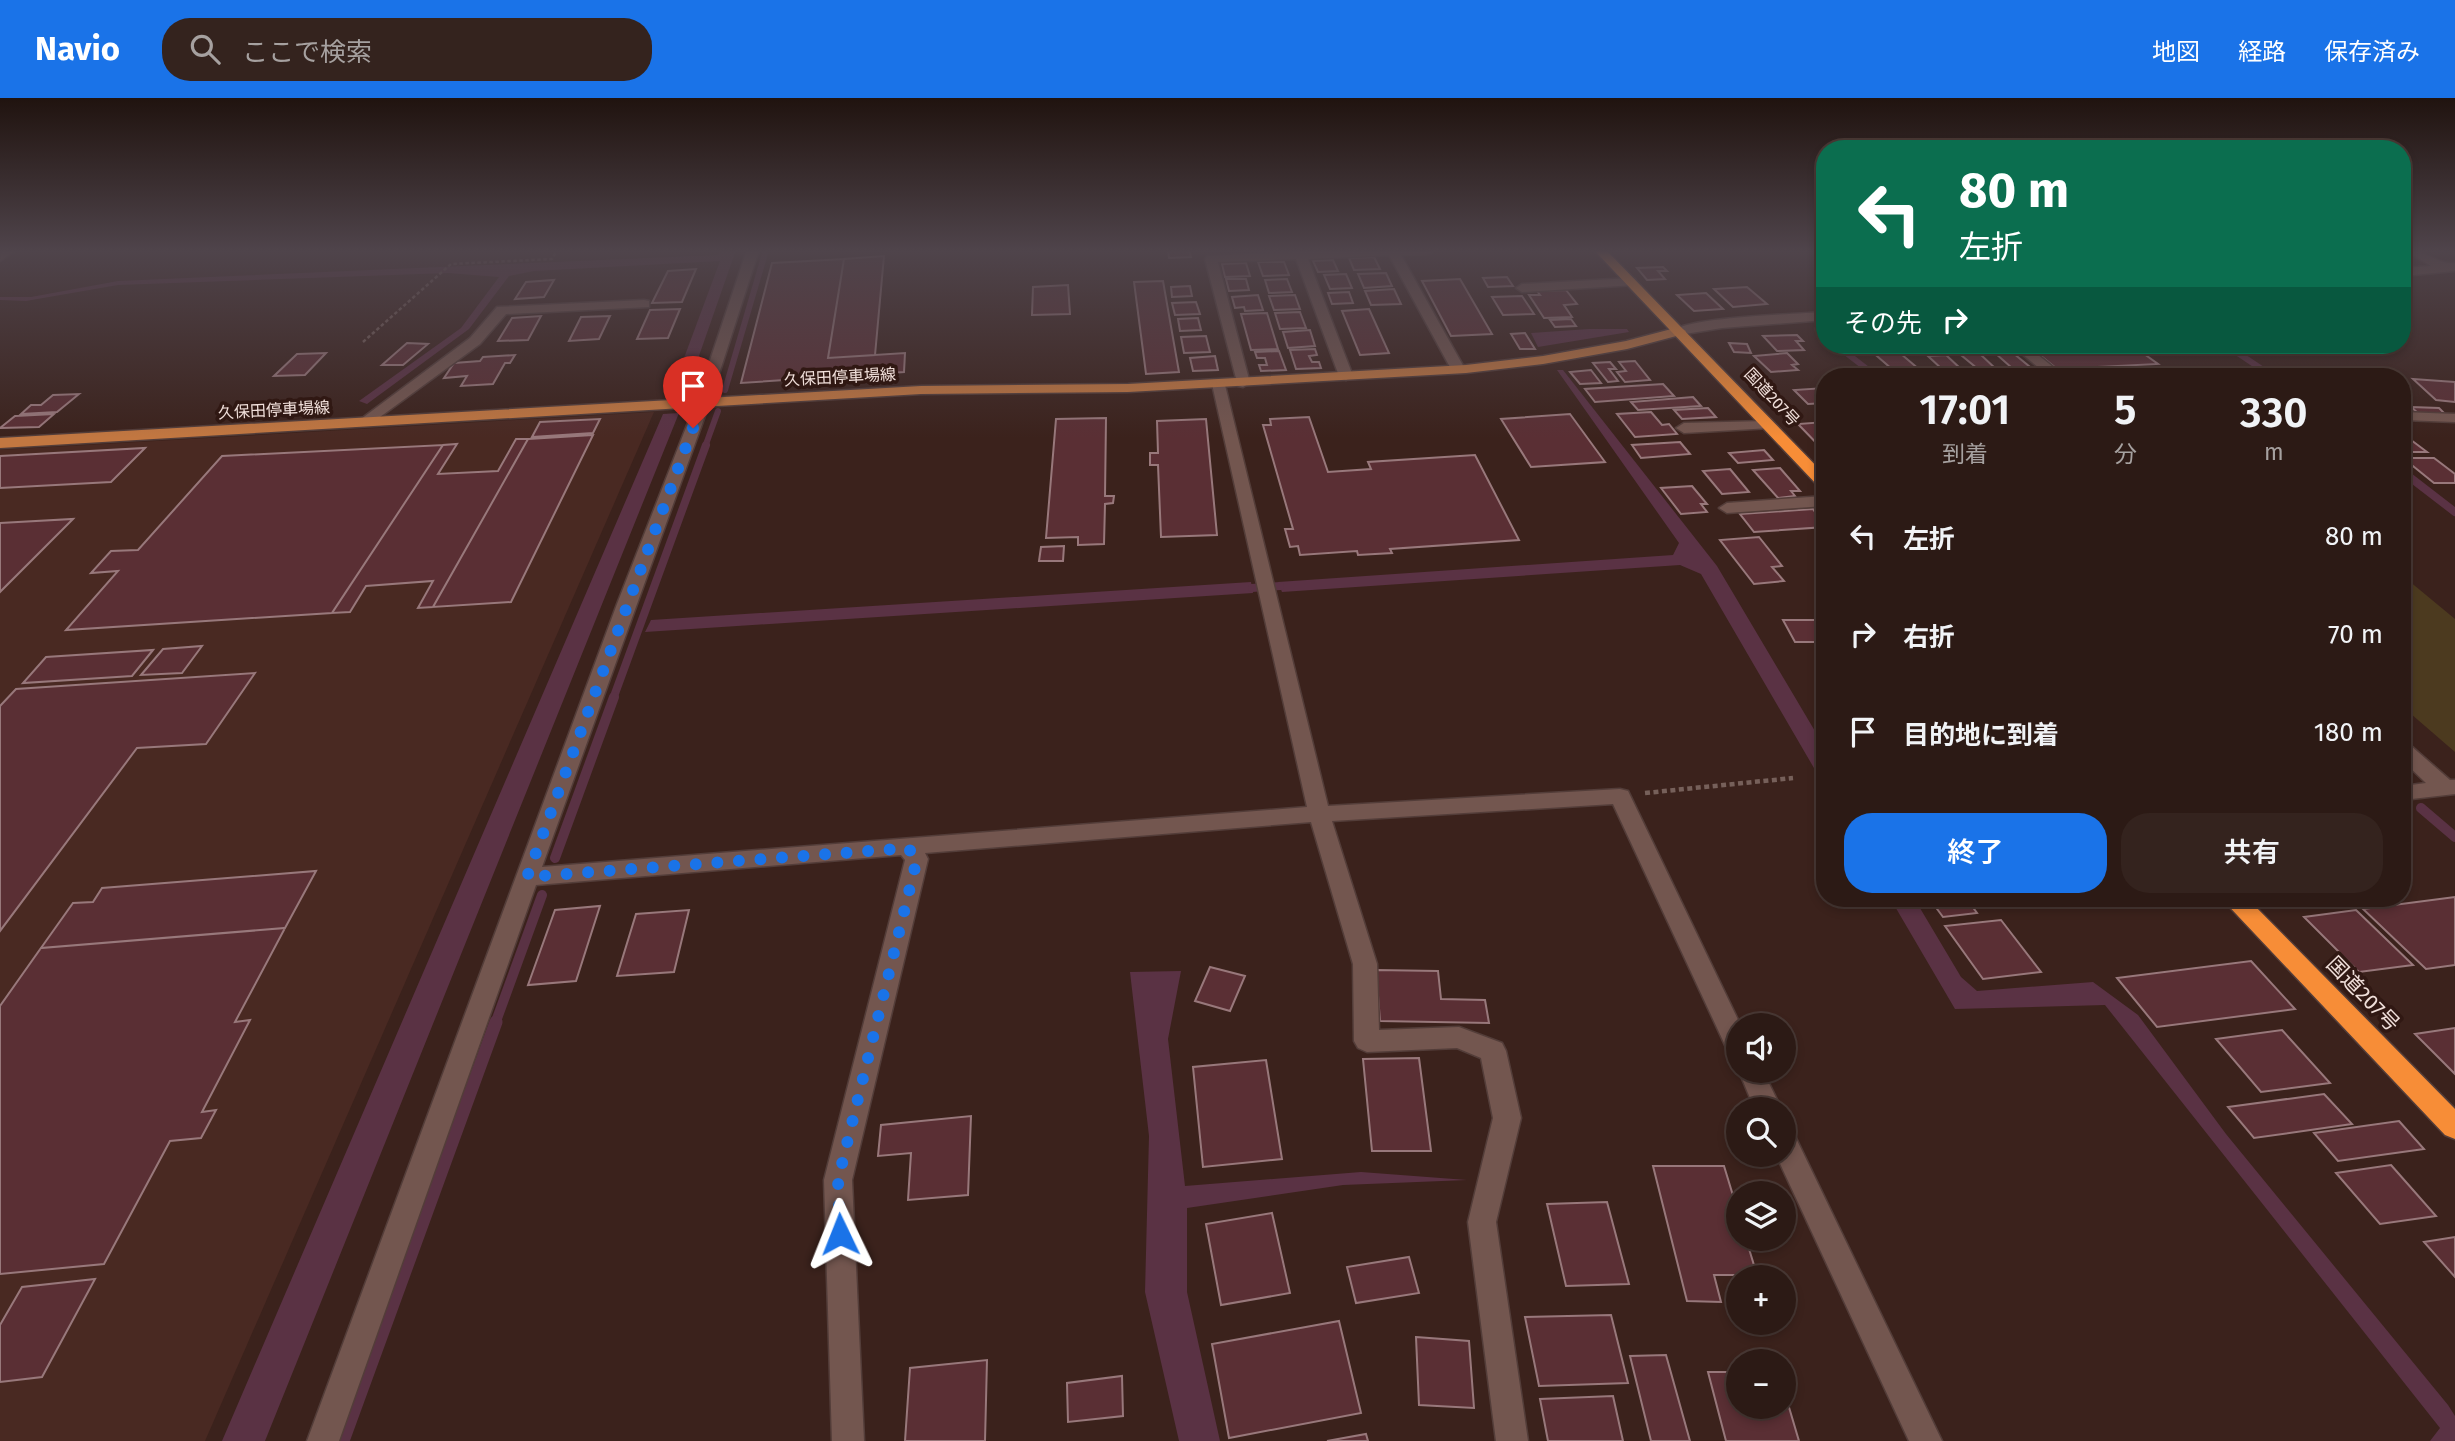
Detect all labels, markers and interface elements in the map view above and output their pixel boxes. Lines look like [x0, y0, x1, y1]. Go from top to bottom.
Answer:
search box [162, 18, 652, 81]
text: Navio [35, 29, 120, 69]
icon: search [186, 30, 224, 68]
text: ここで検索 [242, 37, 372, 68]
text: 地図 [2152, 38, 2200, 66]
text: 経路 [2238, 38, 2286, 66]
text: 保存済み [2324, 38, 2420, 66]
text: 80 m [1959, 161, 2069, 220]
icon: left [1844, 168, 1935, 259]
text: 左折 [1959, 228, 2023, 266]
icon: right [1936, 301, 1974, 339]
text: その先 [1844, 308, 1922, 339]
pin [663, 356, 723, 428]
street label: 国道207号 [1741, 364, 1803, 430]
street label: 久保田停車場線 [784, 365, 896, 389]
icon: arrive [674, 367, 712, 405]
text: 17:01 [1919, 385, 2010, 435]
text: 5 [2114, 385, 2136, 435]
text: 330 [2240, 388, 2308, 438]
street label: 久保田停車場線 [218, 398, 330, 422]
text: m [2264, 438, 2284, 466]
text: 到着 [1942, 440, 1988, 468]
text: 分 [2114, 440, 2137, 468]
icon: left [1844, 517, 1882, 555]
text: 80 m [2325, 521, 2383, 552]
text: 左折 [1903, 524, 1955, 555]
icon: right [1844, 615, 1882, 653]
text: 70 m [2328, 619, 2383, 650]
text: 右折 [1903, 622, 1955, 653]
icon: arrive [1844, 713, 1882, 751]
text: 180 m [2314, 717, 2383, 748]
text: 目的地に到着 [1903, 720, 2059, 751]
button: 終了 [1844, 813, 2107, 893]
button: 共有 [2121, 813, 2383, 893]
street label: 国道207号 [2321, 951, 2405, 1037]
map controls [1726, 1013, 1796, 1419]
button: sound [1726, 1013, 1796, 1083]
button: search [1726, 1097, 1796, 1167]
button: layers [1726, 1181, 1796, 1251]
position arrow [803, 1197, 877, 1271]
button: + [1726, 1265, 1796, 1335]
button: − [1726, 1349, 1796, 1419]

